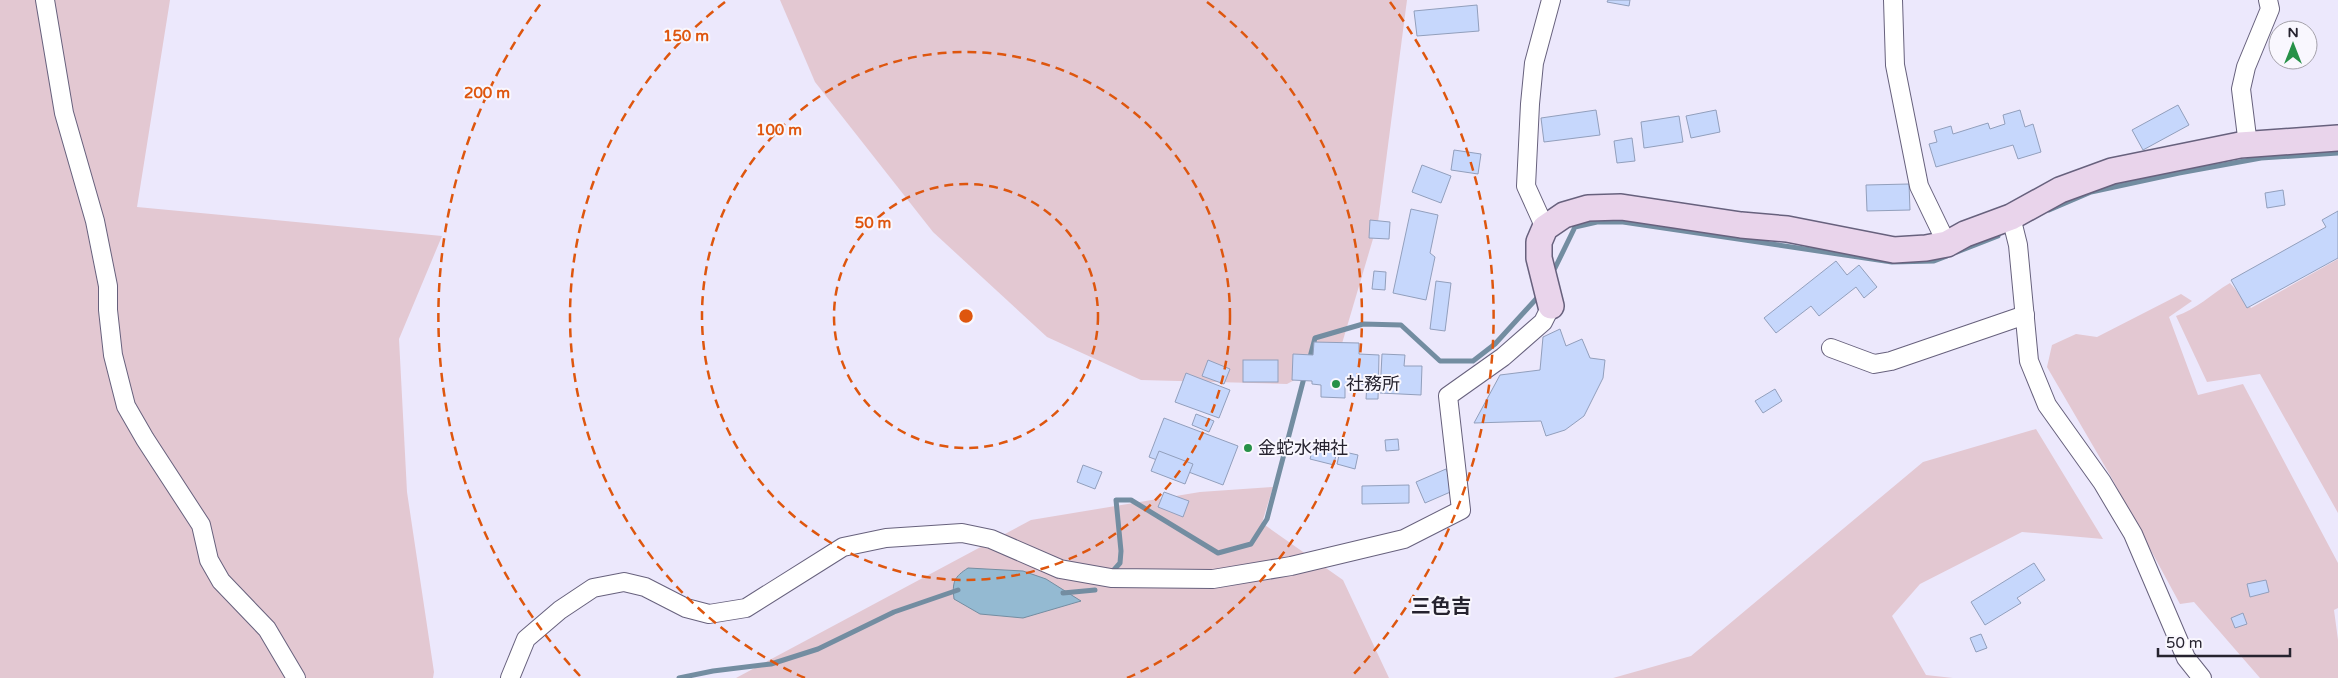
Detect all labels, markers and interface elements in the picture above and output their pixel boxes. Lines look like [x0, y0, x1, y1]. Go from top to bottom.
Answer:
north arrow [2268, 20, 2318, 70]
text: N [2287, 24, 2299, 41]
text: 150 m [663, 27, 709, 45]
text: 200 m [464, 84, 510, 102]
text: 100 m [756, 121, 802, 139]
text: 50 m [855, 214, 891, 232]
centre of rings [957, 307, 975, 325]
place label: 社務所 [1346, 373, 1400, 395]
marker: 社務所 [1330, 378, 1342, 390]
place label: 金蛇水神社 [1258, 437, 1348, 459]
marker: 金蛇水神社 [1242, 442, 1254, 454]
district label: 三色吉 [1411, 595, 1471, 619]
scale bar [2158, 626, 2290, 658]
text: 50 m [2166, 634, 2203, 652]

